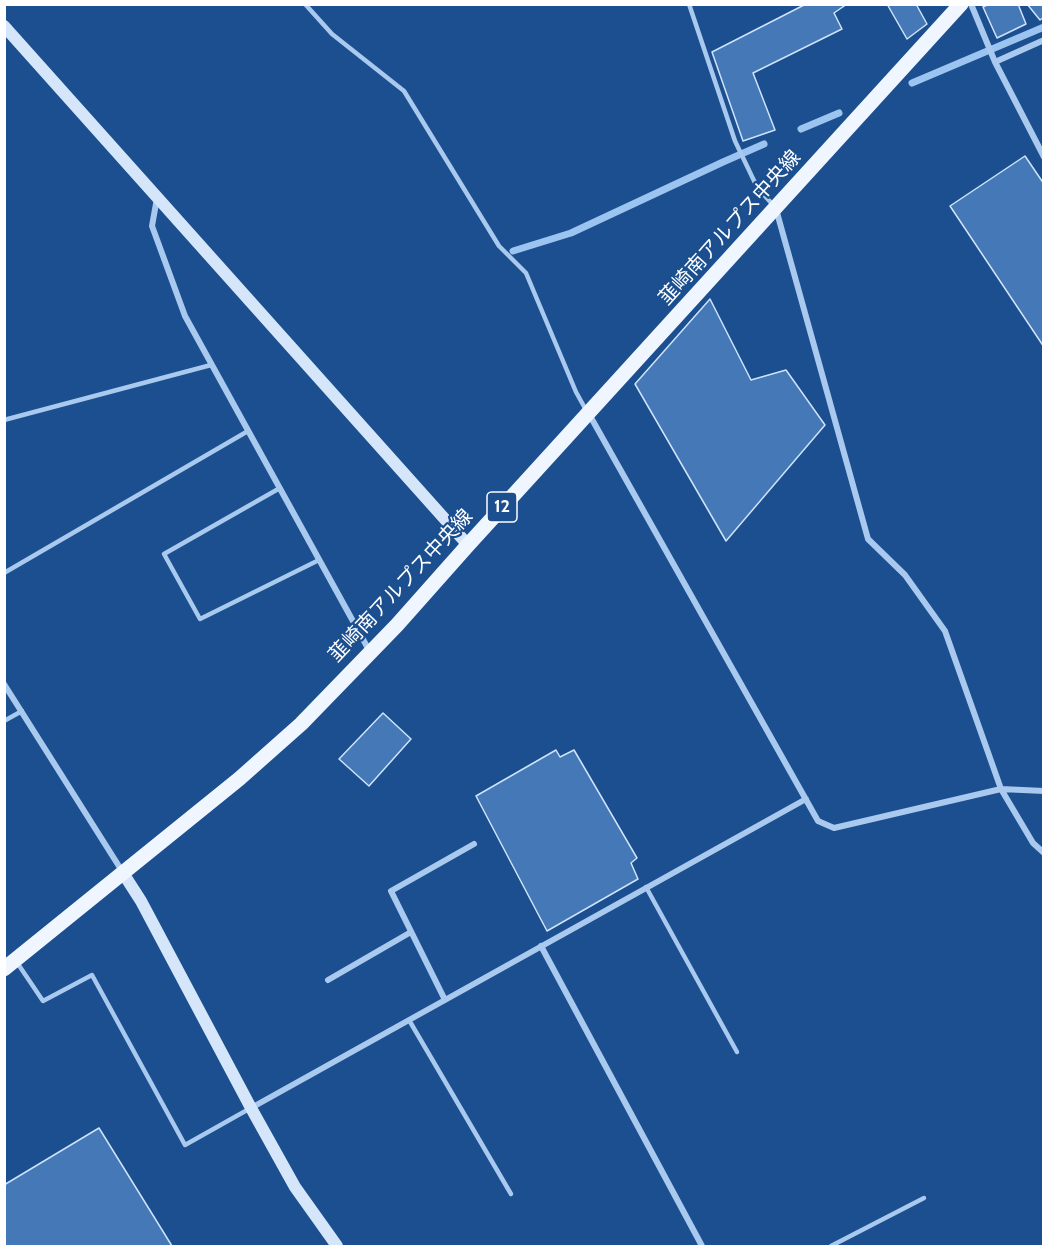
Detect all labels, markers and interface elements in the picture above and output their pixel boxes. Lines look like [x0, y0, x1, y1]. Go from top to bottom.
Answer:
street label: 韮崎南アルプス中央線 [654, 146, 806, 310]
road number: 12 [487, 492, 517, 522]
street label: 韮崎南アルプス中央線 [324, 505, 478, 667]

